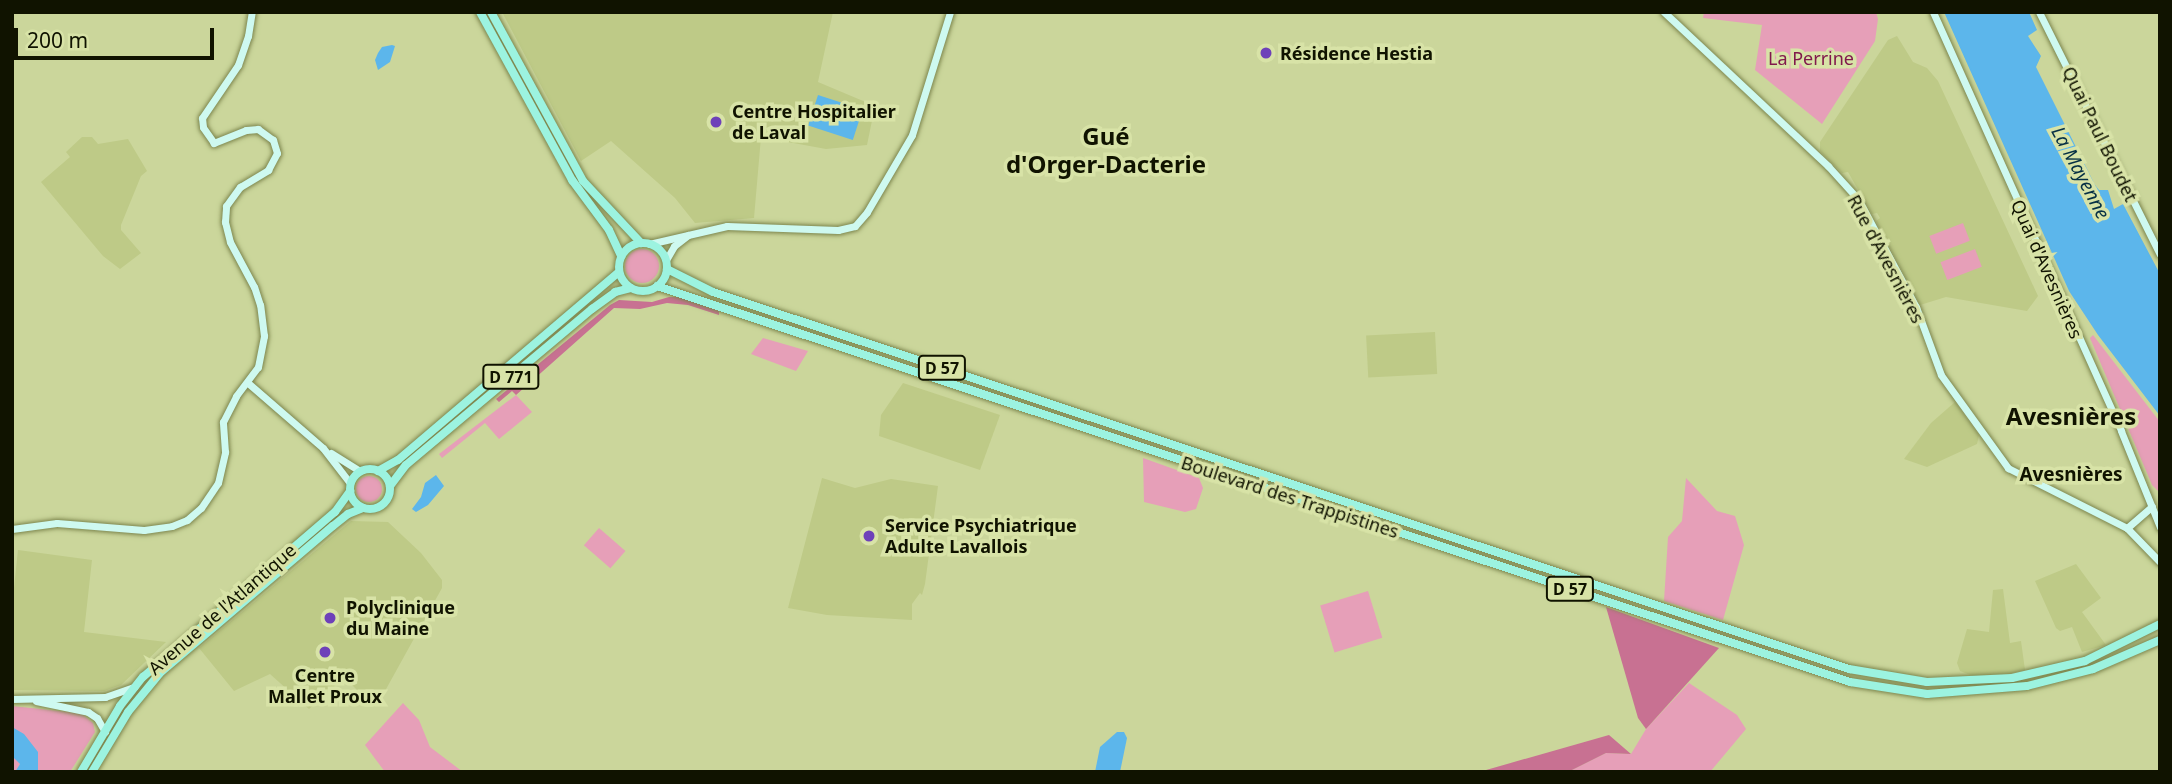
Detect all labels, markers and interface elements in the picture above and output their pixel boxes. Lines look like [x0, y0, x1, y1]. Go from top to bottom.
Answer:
scale bar [18, 14, 217, 58]
text: 200 m [27, 26, 88, 54]
place label: Résidence Hestia [1280, 42, 1433, 64]
marker: Résidence Hestia [1258, 45, 1274, 61]
park label: La Perrine [1768, 47, 1854, 69]
street label: Quai Paul Boudet [2058, 63, 2142, 205]
place label: Centre Hospitalier de Laval [732, 101, 896, 144]
marker: Centre Hospitalier de Laval [706, 112, 726, 132]
district label: Gué d'Orger-Dacterie [1006, 122, 1206, 178]
water label: La Mayenne [2046, 123, 2114, 223]
street label: Rue d'Avesnières [1843, 191, 1929, 327]
street label: Quai d'Avesnières [2007, 196, 2087, 342]
road number: D 57 [918, 356, 967, 380]
road number: D 771 [481, 364, 541, 390]
district label: Avesnières [2006, 402, 2136, 430]
street label: Boulevard des Trappistines [1178, 452, 1402, 542]
district label: Avesnières [2019, 464, 2123, 486]
place label: Service Psychiatrique Adulte Lavallois [885, 515, 1077, 558]
marker: Service Psychiatrique Adulte Lavallois [859, 526, 879, 546]
street label: Avenue de l'Atlantique [144, 539, 300, 679]
road number: D 57 [1546, 576, 1594, 602]
place label: Polyclinique du Maine [346, 597, 455, 640]
marker: Polyclinique du Maine [320, 608, 340, 628]
marker: Centre Mallet Proux [315, 642, 335, 662]
place label: Centre Mallet Proux [268, 665, 382, 708]

